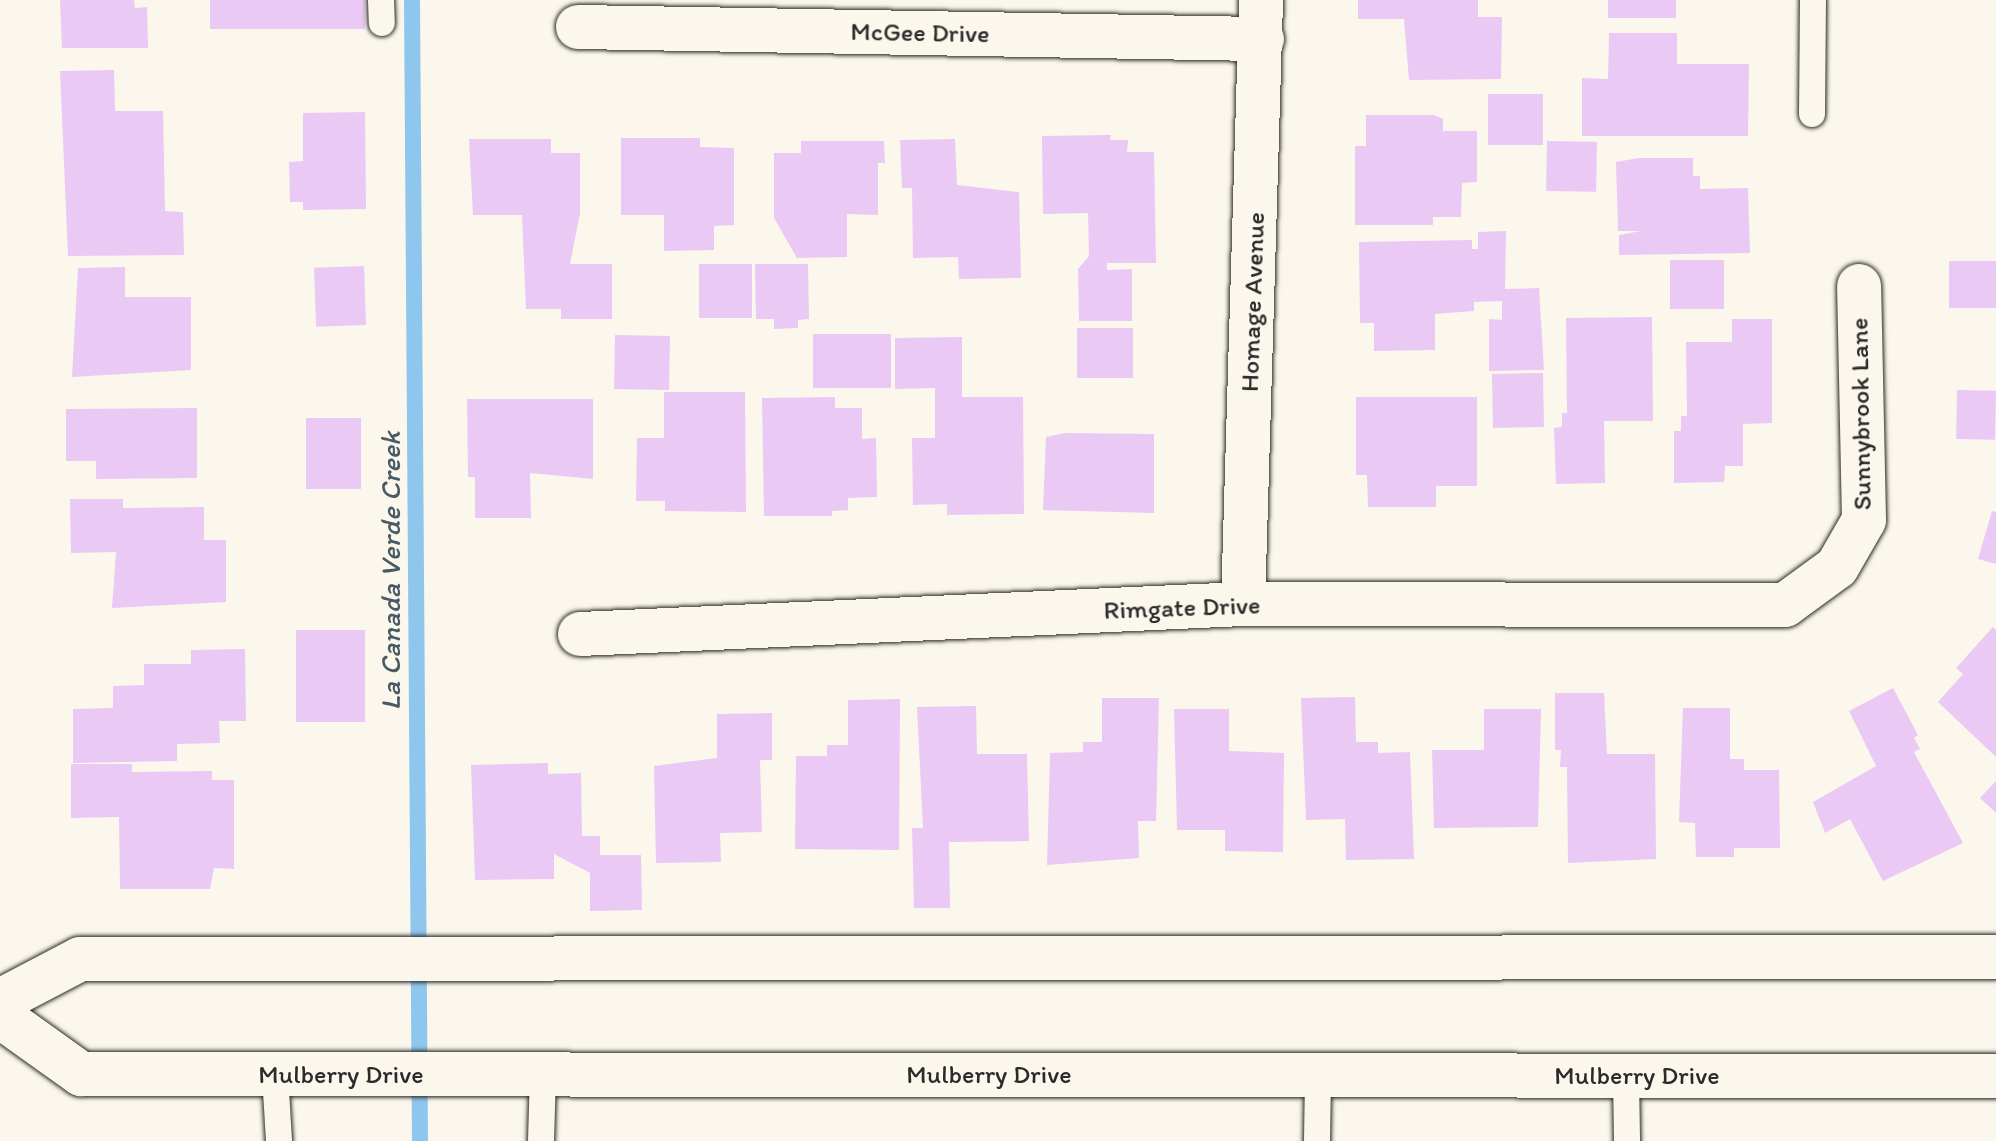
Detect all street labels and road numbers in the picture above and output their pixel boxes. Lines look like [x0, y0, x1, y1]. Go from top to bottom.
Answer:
street label: McGee Drive [850, 16, 990, 50]
street label: Homage Avenue [1234, 212, 1272, 392]
street label: Sunnybrook Lane [1844, 317, 1878, 511]
street label: Rimgate Drive [1103, 590, 1261, 626]
street label: Mulberry Drive [258, 1059, 424, 1091]
street label: Mulberry Drive [906, 1059, 1072, 1091]
street label: Mulberry Drive [1554, 1060, 1720, 1092]

